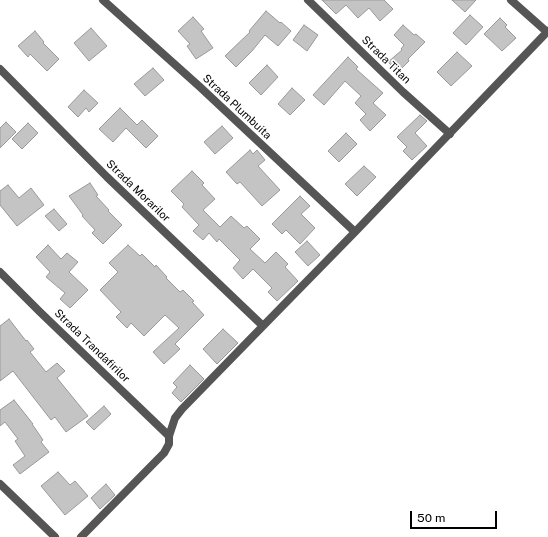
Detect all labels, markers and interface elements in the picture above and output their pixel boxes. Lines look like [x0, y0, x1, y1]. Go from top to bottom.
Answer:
street label: Strada Titan [359, 33, 413, 87]
street label: Strada Plumbuita [200, 72, 274, 142]
street label: Strada Morarilor [103, 157, 173, 225]
street label: Strada Trandafirilor [51, 307, 133, 385]
scale bar [412, 503, 499, 529]
text: 50 m [417, 511, 445, 525]

